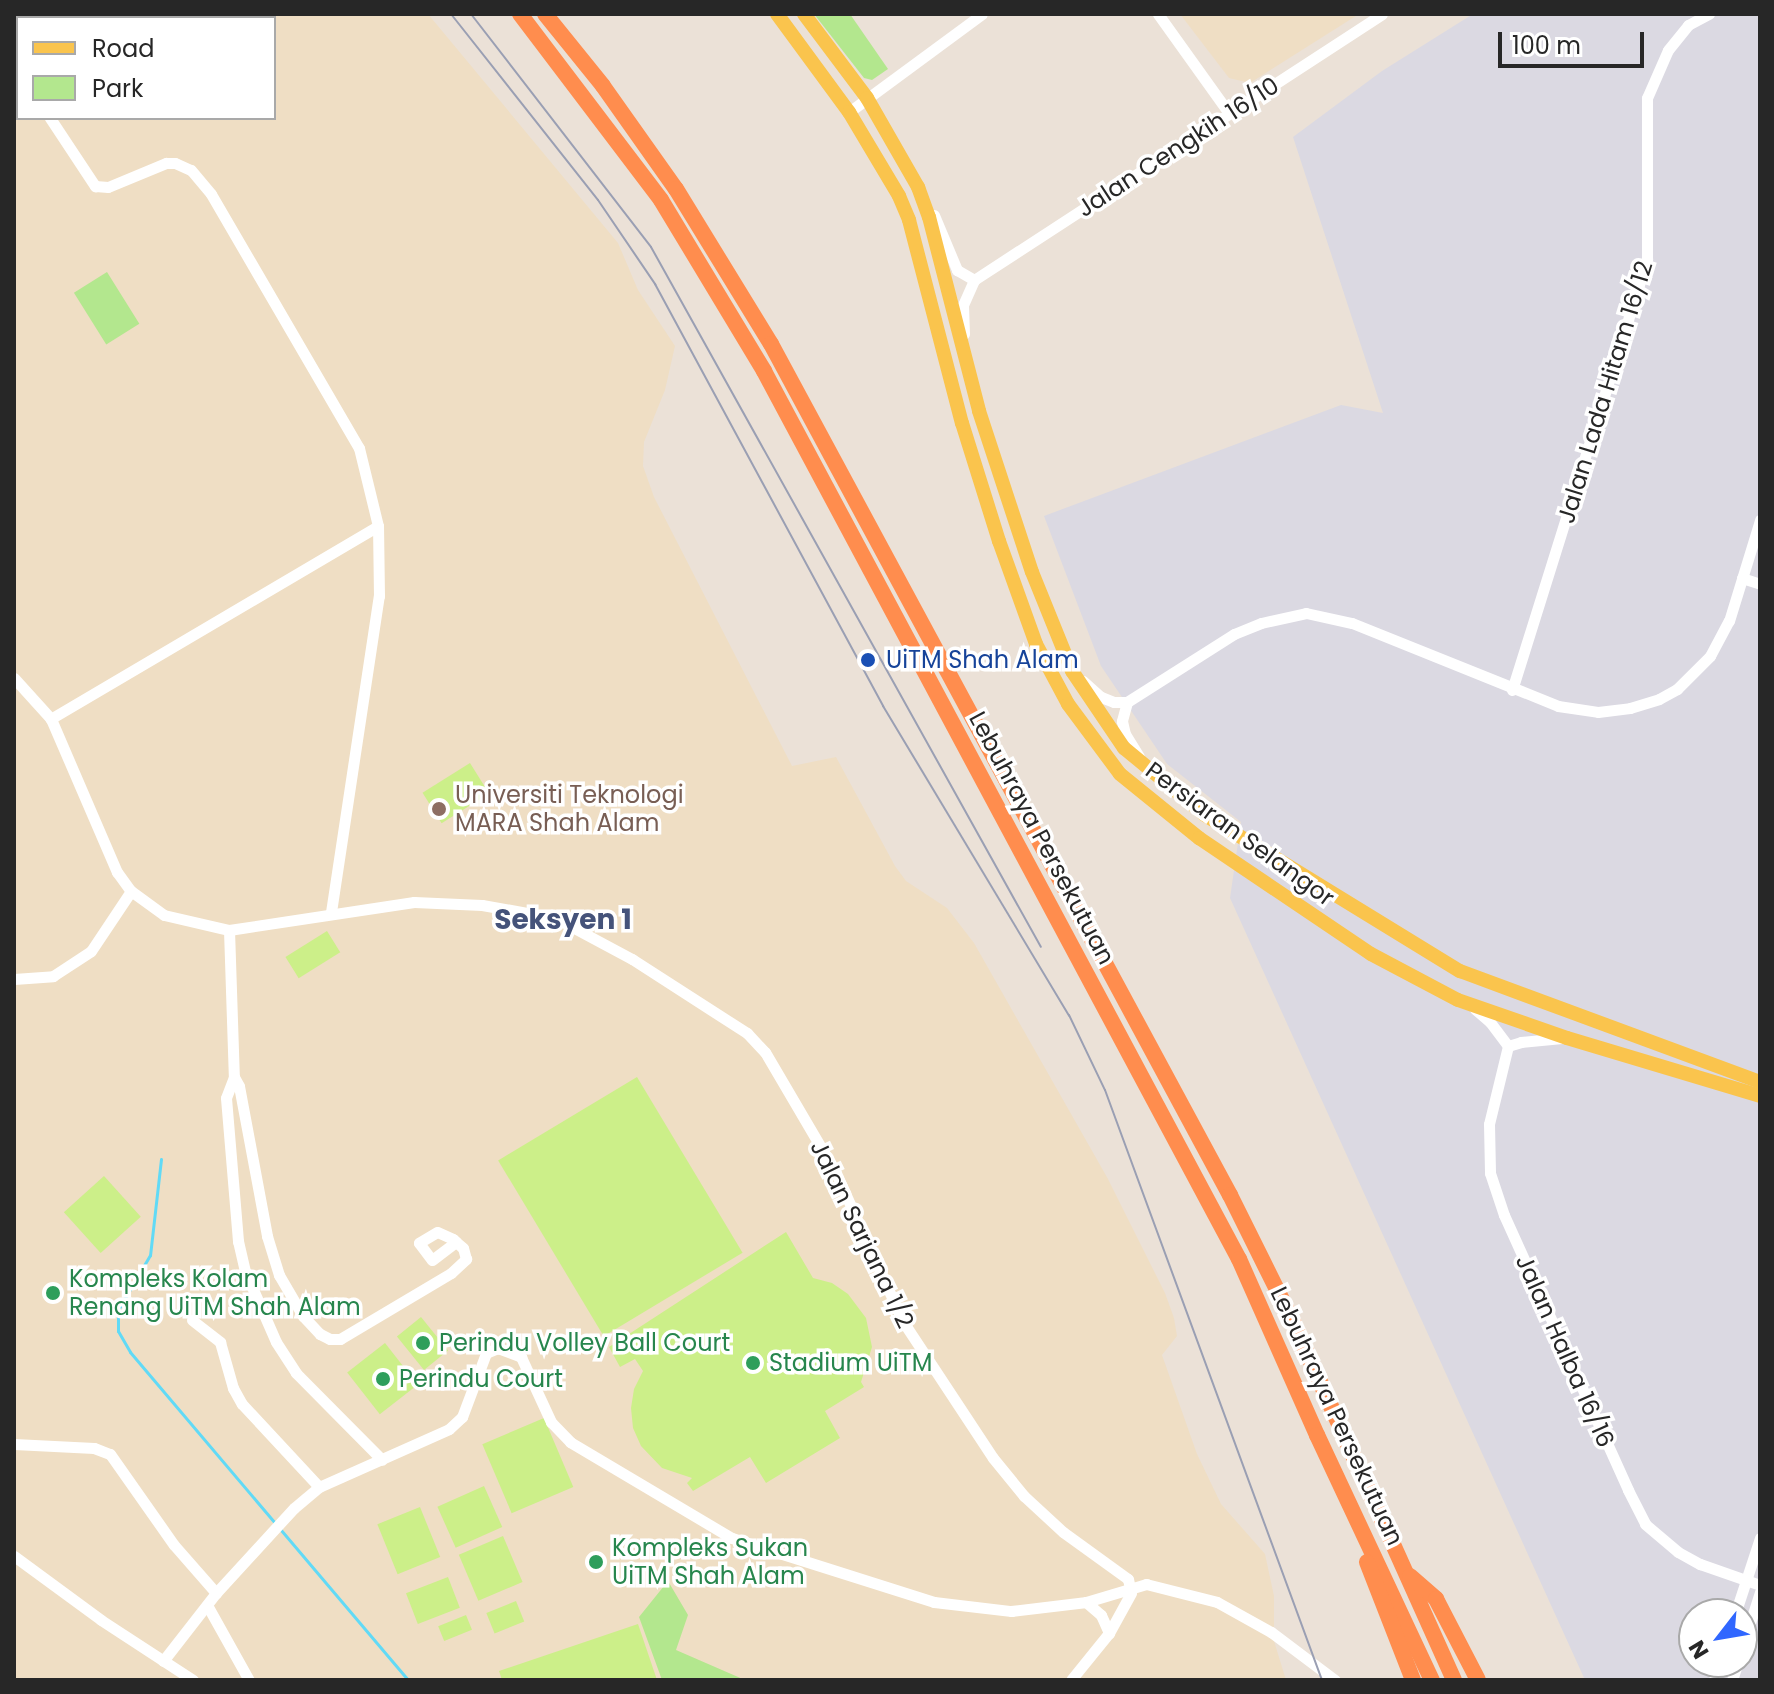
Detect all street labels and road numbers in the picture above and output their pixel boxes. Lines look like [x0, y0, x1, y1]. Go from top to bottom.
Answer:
street label: Jalan Cengkih 16/10 [1072, 71, 1284, 223]
street label: Jalan Lada Hitam 16/12 [1551, 257, 1659, 527]
street label: Lebuhraya Persekutuan [963, 707, 1121, 969]
street label: Persiaran Selangor [1140, 756, 1340, 912]
street label: Jalan Sarjana 1/2 [804, 1135, 920, 1333]
street label: Jalan Halba 16/16 [1510, 1250, 1620, 1452]
street label: Lebuhraya Persekutuan [1264, 1282, 1410, 1550]

